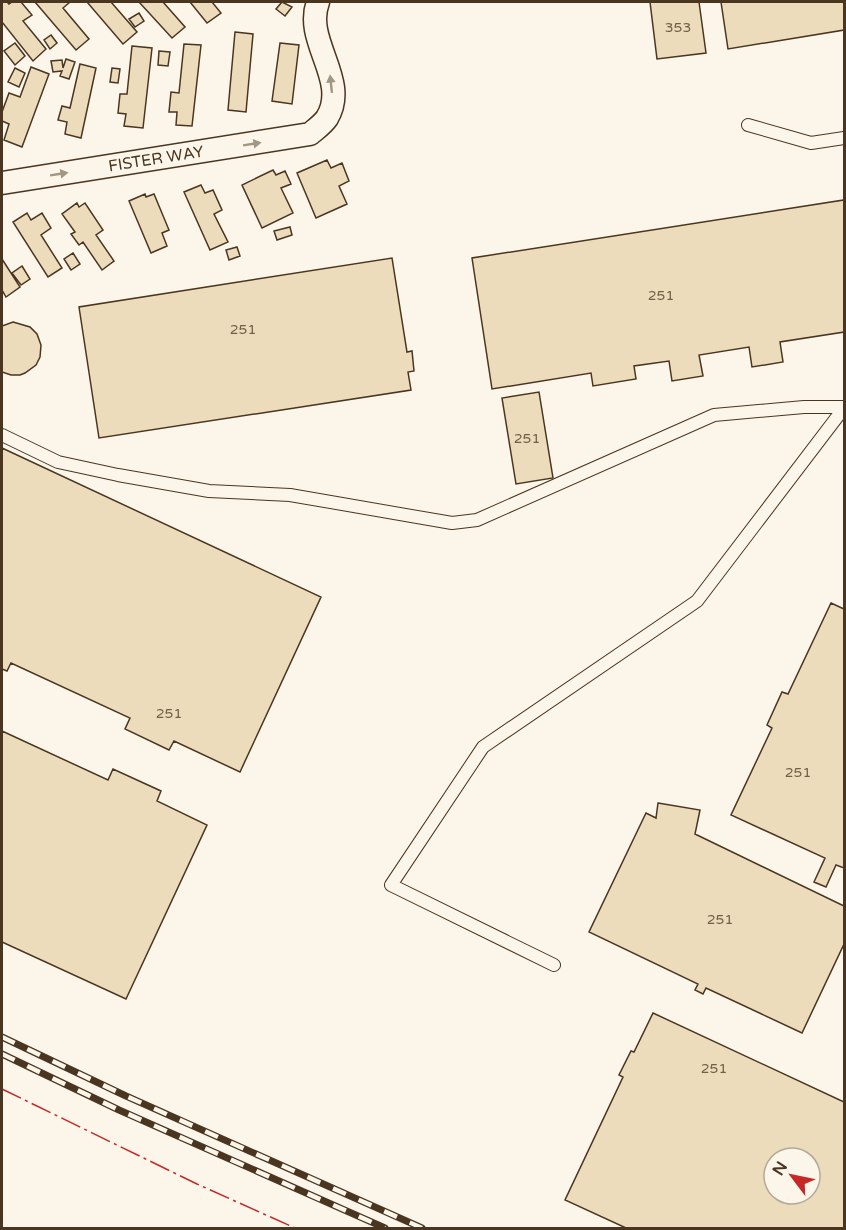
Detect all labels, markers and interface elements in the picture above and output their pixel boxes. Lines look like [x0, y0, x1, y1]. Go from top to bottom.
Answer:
house number: 353 [665, 19, 691, 36]
one-way arrow [326, 75, 336, 94]
one-way arrow [243, 139, 262, 148]
street label: FISTER WAY [107, 142, 205, 176]
one-way arrow [50, 169, 69, 178]
house number: 251 [648, 287, 674, 304]
house number: 251 [230, 321, 256, 338]
house number: 251 [514, 430, 540, 447]
house number: 251 [156, 705, 182, 722]
house number: 251 [785, 764, 811, 781]
house number: 251 [707, 911, 733, 928]
house number: 251 [701, 1060, 727, 1077]
north arrow [762, 1146, 822, 1206]
text: N [768, 1158, 792, 1179]

